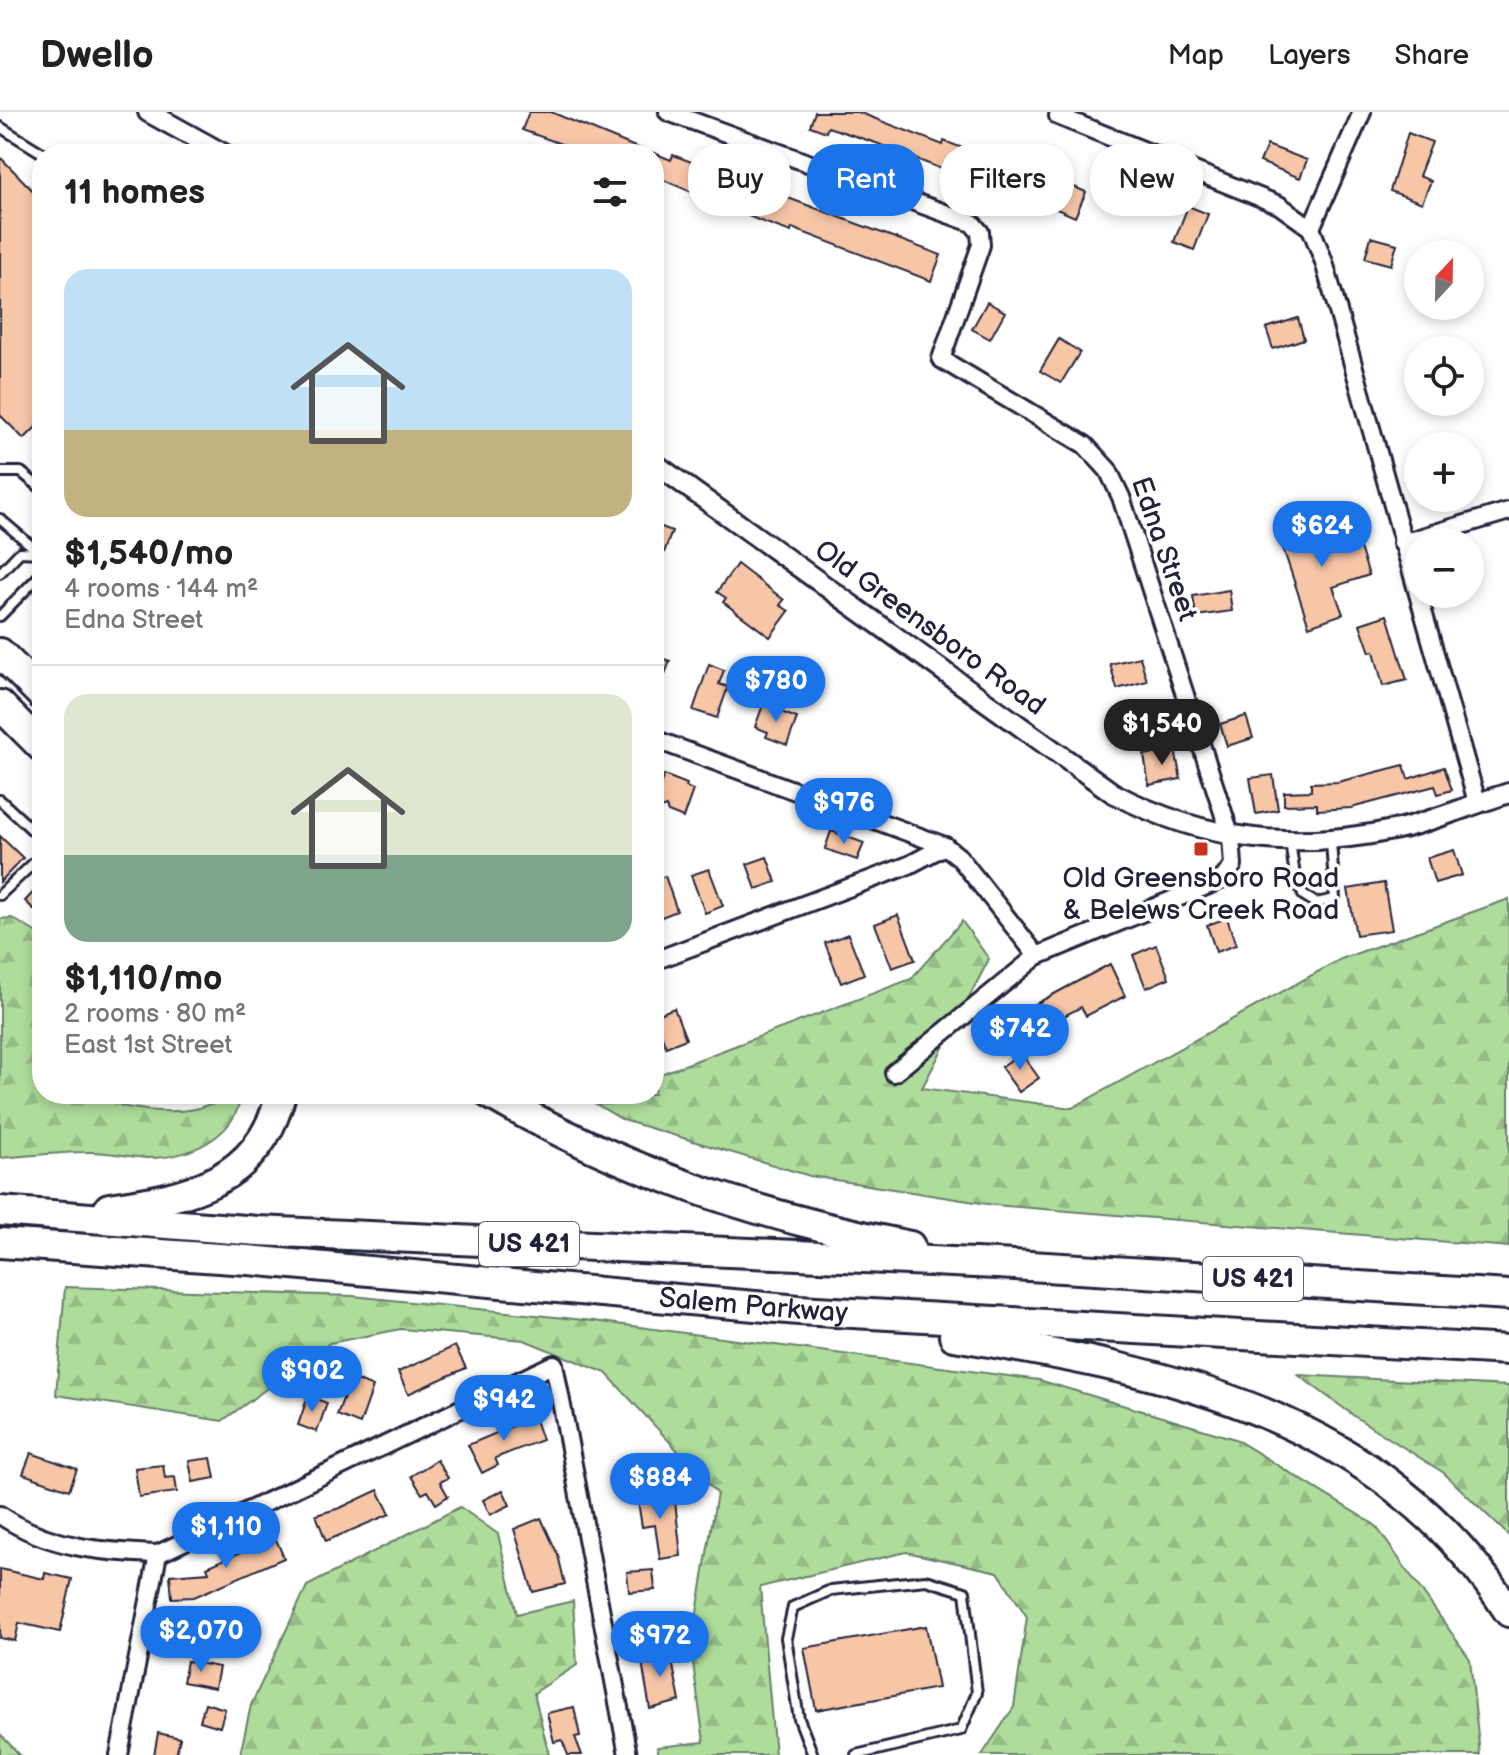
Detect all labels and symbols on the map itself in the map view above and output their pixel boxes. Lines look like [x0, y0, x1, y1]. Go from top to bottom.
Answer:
north arrow [1404, 240, 1484, 320]
street label: Edna Street [1124, 473, 1204, 626]
pin: $624 [1275, 501, 1369, 569]
street label: Old Greensboro Road [808, 533, 1052, 723]
pin: $780 [729, 656, 823, 724]
pin: $1,540 [1097, 699, 1227, 767]
pin: $976 [797, 778, 891, 846]
marker: Old Greensboro Road & Belews Creek Road [1192, 840, 1210, 858]
place label: Old Greensboro Road & Belews Creek Road [1063, 862, 1339, 927]
pin: $742 [973, 1004, 1067, 1072]
road number: US 421 [479, 1222, 579, 1266]
road number: US 421 [1203, 1257, 1303, 1301]
street label: Salem Parkway [657, 1281, 849, 1329]
pin: $902 [265, 1346, 359, 1414]
pin: $942 [457, 1375, 551, 1443]
pin: $884 [613, 1453, 707, 1521]
pin: $1,110 [161, 1502, 291, 1570]
pin: $2,070 [136, 1606, 266, 1674]
pin: $972 [613, 1611, 707, 1679]

